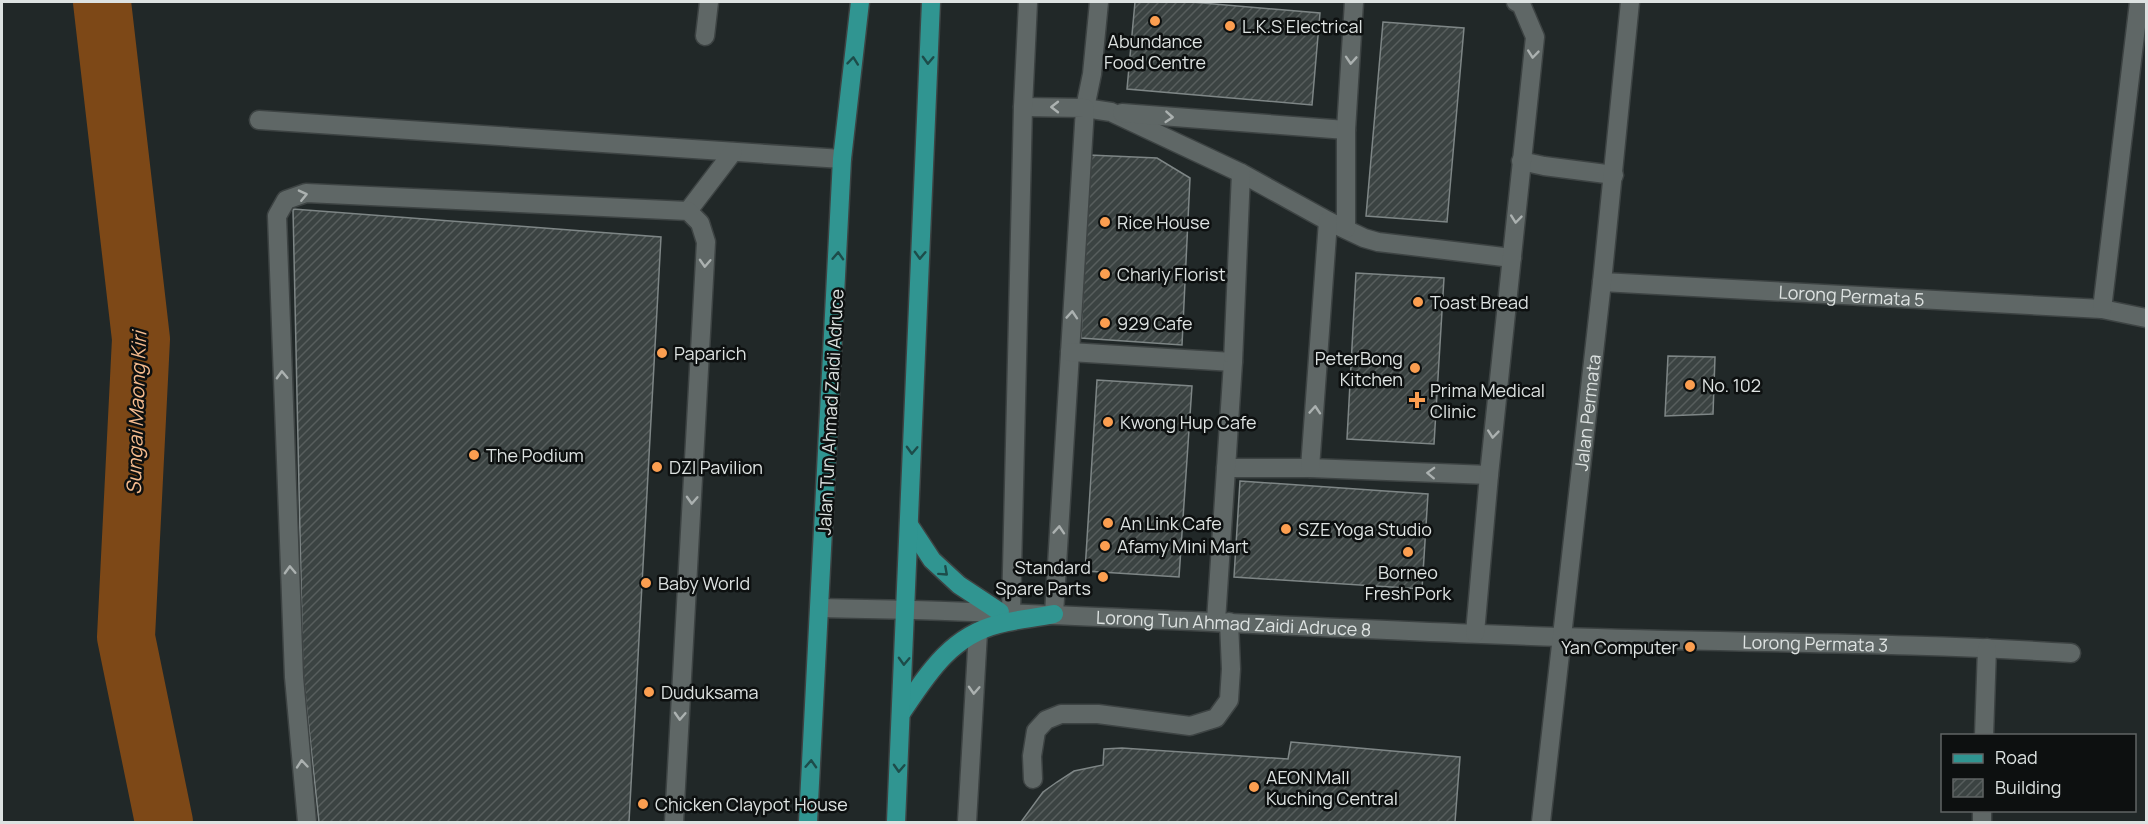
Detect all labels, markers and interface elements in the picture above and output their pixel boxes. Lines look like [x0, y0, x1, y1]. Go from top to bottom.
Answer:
marker: Abundance Food Centre [1148, 14, 1162, 28]
place label: L.K.S Electrical [1242, 14, 1363, 38]
marker: L.K.S Electrical [1223, 19, 1237, 33]
place label: Abundance Food Centre [1104, 29, 1206, 74]
one-way arrow [1527, 50, 1540, 59]
one-way arrow [922, 55, 935, 64]
one-way arrow [1344, 55, 1357, 64]
one-way arrow [846, 57, 859, 66]
one-way arrow [1051, 101, 1060, 114]
one-way arrow [1165, 110, 1174, 123]
one-way arrow [298, 190, 308, 203]
place label: Rice House [1117, 210, 1210, 234]
one-way arrow [1510, 214, 1522, 223]
marker: Rice House [1098, 215, 1112, 229]
one-way arrow [914, 250, 927, 259]
one-way arrow [831, 251, 844, 260]
one-way arrow [699, 259, 712, 268]
place label: Charly Florist [1117, 262, 1226, 286]
marker: Charly Florist [1098, 267, 1112, 281]
street label: Lorong Permata 5 [1778, 280, 1925, 311]
street label: Jalan Tun Ahmad Zaidi Adruce [812, 288, 848, 536]
place label: Toast Bread [1430, 290, 1529, 314]
marker: Toast Bread [1411, 295, 1425, 309]
one-way arrow [1065, 310, 1078, 319]
place label: 929 Cafe [1117, 311, 1193, 335]
marker: 929 Cafe [1098, 316, 1112, 330]
water label: Sungai Maong Kiri [120, 328, 152, 495]
place label: Paparich [674, 341, 746, 365]
marker: Paparich [655, 346, 669, 360]
place label: PeterBong Kitchen [1315, 346, 1403, 391]
street label: Jalan Permata [1569, 353, 1606, 472]
marker: PeterBong Kitchen [1408, 361, 1422, 375]
one-way arrow [276, 370, 289, 379]
place label: No. 102 [1702, 373, 1761, 397]
place label: Prima Medical Clinic [1430, 378, 1545, 423]
marker: No. 102 [1683, 378, 1697, 392]
marker: Prima Medical Clinic [1408, 391, 1426, 409]
one-way arrow [1308, 405, 1321, 414]
place label: Kwong Hup Cafe [1120, 410, 1256, 434]
marker: Kwong Hup Cafe [1101, 415, 1115, 429]
one-way arrow [1487, 429, 1500, 438]
place label: The Podium [486, 443, 584, 467]
one-way arrow [906, 445, 919, 454]
marker: The Podium [467, 448, 481, 462]
place label: DZI Pavilion [669, 455, 763, 479]
marker: DZI Pavilion [650, 460, 664, 474]
one-way arrow [1426, 466, 1435, 479]
one-way arrow [686, 495, 699, 504]
place label: An Link Cafe [1120, 511, 1222, 535]
marker: An Link Cafe [1101, 516, 1115, 530]
place label: SZE Yoga Studio [1298, 517, 1432, 541]
marker: SZE Yoga Studio [1279, 522, 1293, 536]
one-way arrow [1052, 526, 1065, 535]
place label: Afamy Mini Mart [1117, 534, 1249, 558]
marker: Afamy Mini Mart [1098, 539, 1112, 553]
marker: Borneo Fresh Pork [1401, 545, 1415, 559]
place label: Standard Spare Parts [995, 555, 1091, 600]
place label: Borneo Fresh Pork [1365, 560, 1452, 605]
one-way arrow [937, 564, 948, 575]
one-way arrow [283, 565, 296, 574]
marker: Standard Spare Parts [1096, 570, 1110, 584]
place label: Baby World [658, 571, 750, 595]
marker: Baby World [639, 576, 653, 590]
street label: Lorong Tun Ahmad Zaidi Adruce 8 [1096, 605, 1372, 641]
street label: Lorong Permata 3 [1742, 630, 1889, 657]
place label: Yan Computer [1561, 635, 1679, 659]
marker: Yan Computer [1683, 640, 1697, 654]
one-way arrow [897, 657, 910, 666]
place label: Duduksama [661, 680, 759, 704]
marker: Duduksama [642, 685, 656, 699]
one-way arrow [968, 686, 981, 695]
one-way arrow [674, 711, 687, 720]
legend [1941, 734, 2136, 812]
text: Road [1995, 745, 2038, 769]
one-way arrow [296, 760, 309, 769]
one-way arrow [805, 760, 818, 769]
one-way arrow [892, 763, 905, 772]
place label: AEON Mall Kuching Central [1266, 765, 1398, 810]
text: Building [1995, 775, 2061, 799]
marker: AEON Mall Kuching Central [1247, 780, 1261, 794]
place label: Chicken Claypot House [655, 792, 848, 816]
marker: Chicken Claypot House [636, 797, 650, 811]

